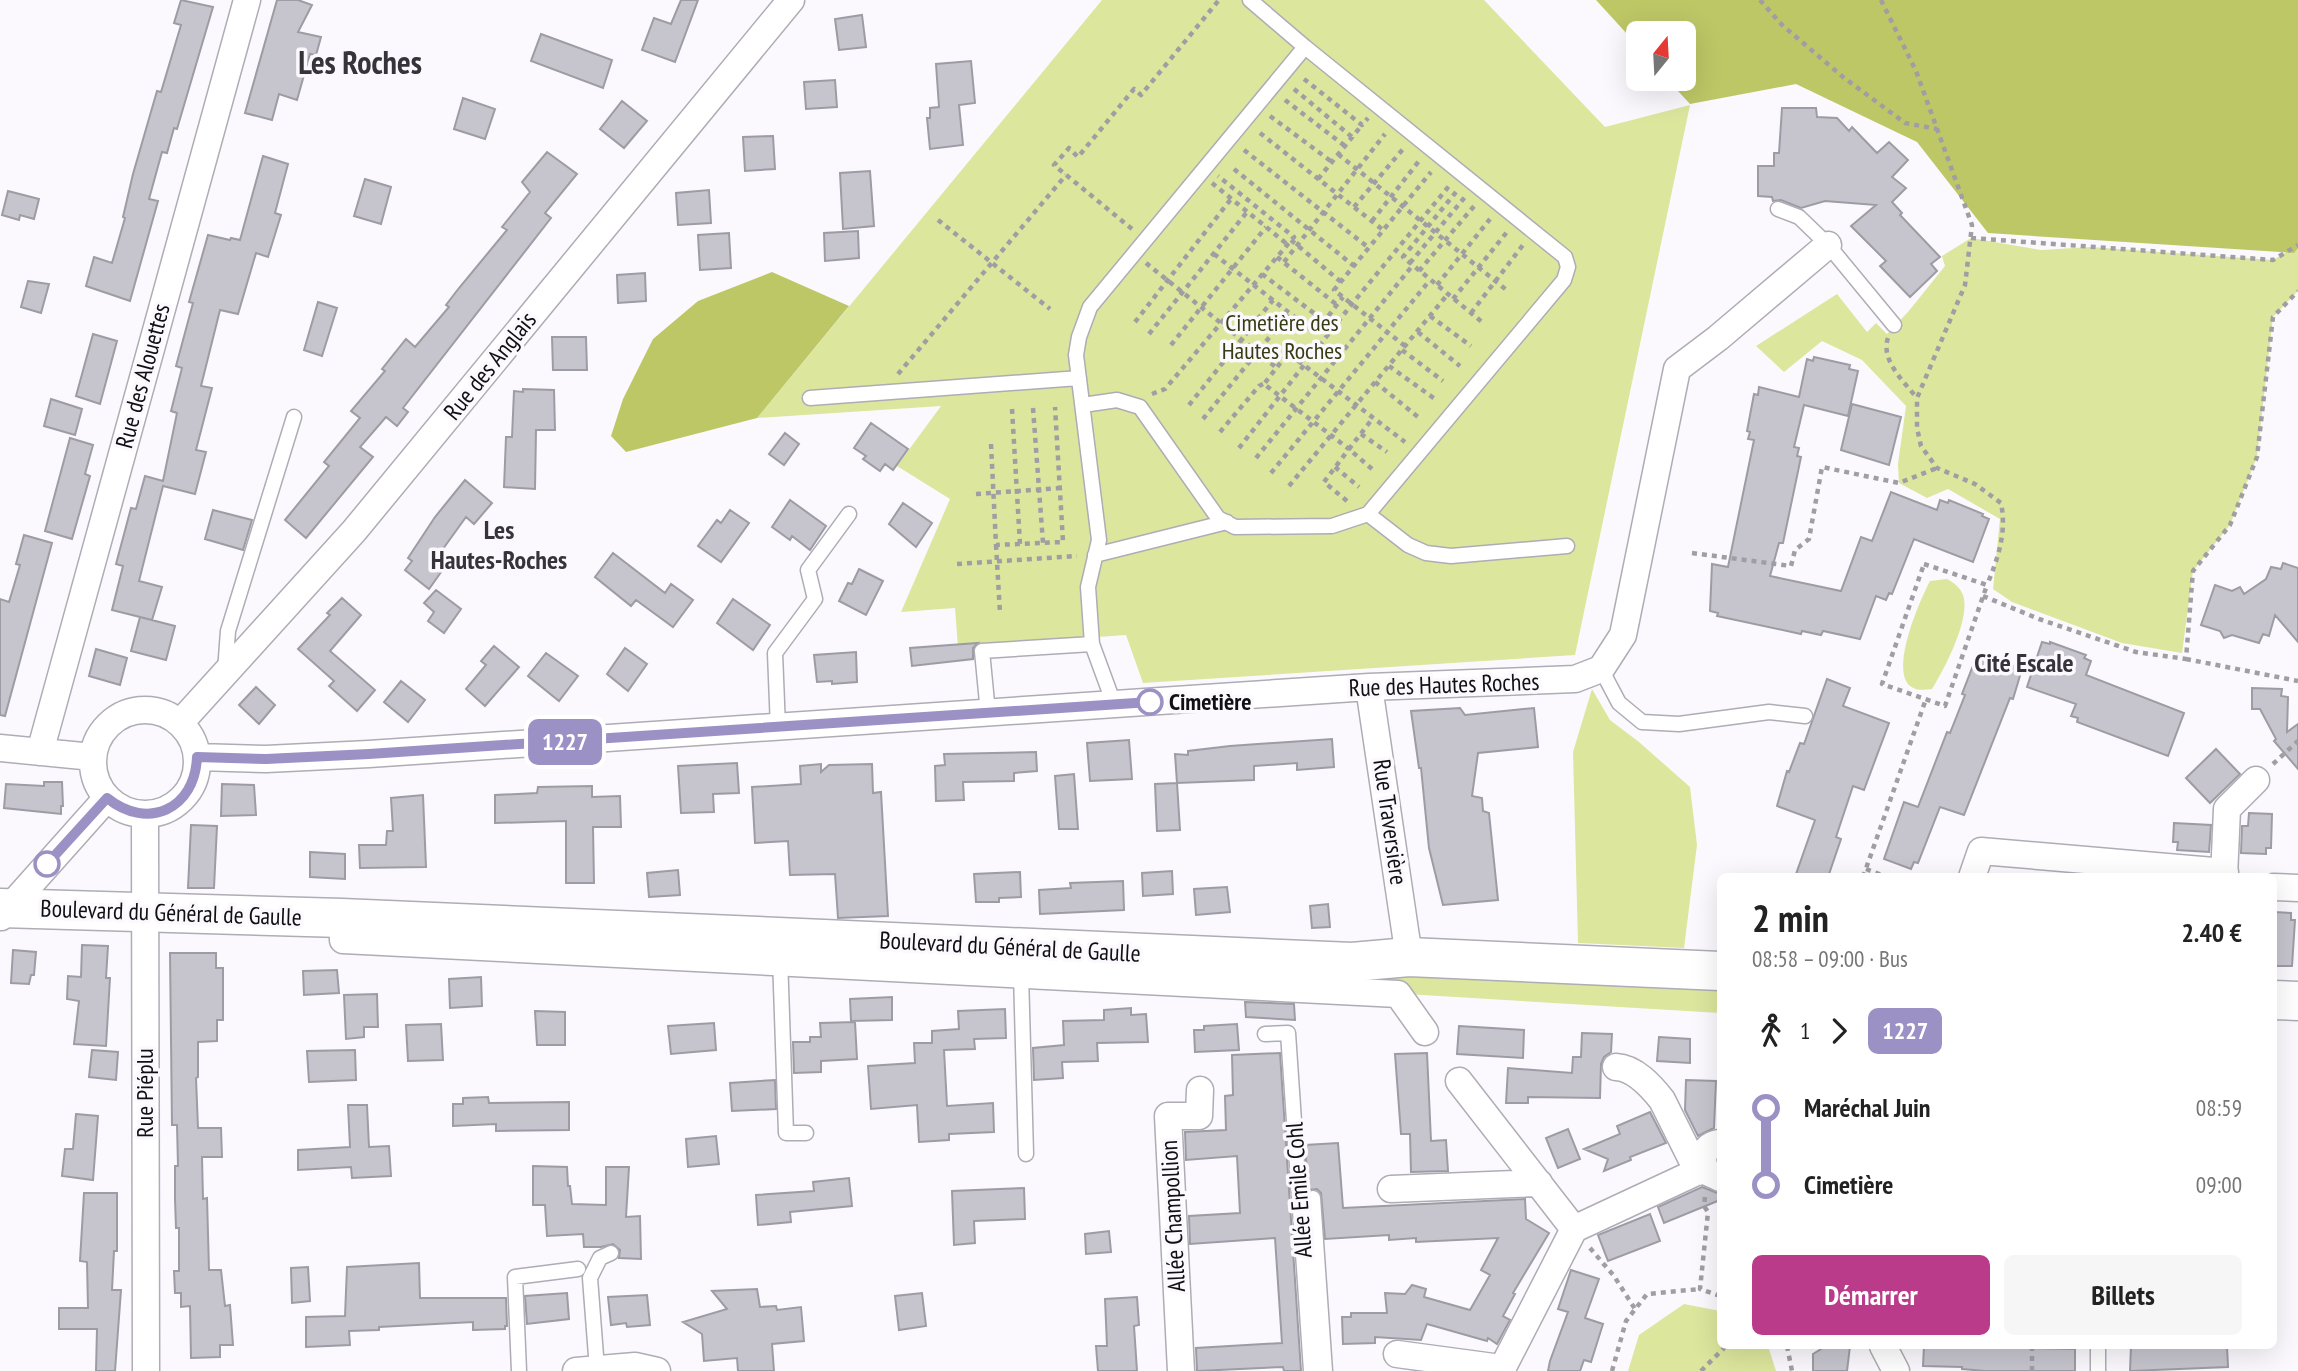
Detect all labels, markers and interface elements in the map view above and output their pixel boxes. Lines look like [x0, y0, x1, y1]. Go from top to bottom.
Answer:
north arrow [1626, 21, 1696, 91]
map controls [1626, 21, 1696, 91]
district label: Les Roches [298, 41, 422, 83]
street label: Rue des Alouettes [108, 300, 177, 452]
street label: Rue des Anglais [436, 305, 543, 426]
park label: Cimetière des Hautes Roches [1222, 307, 1342, 366]
district label: Les Hautes-Roches [431, 513, 567, 576]
district label: Cité Escale [1974, 646, 2074, 679]
street label: Rue des Hautes Roches [1348, 666, 1540, 703]
place label: Cimetière [1169, 686, 1252, 717]
marker: Cimetière [1137, 689, 1163, 715]
line badge: 1227 [516, 719, 614, 765]
text: 1227 [542, 726, 588, 757]
street label: Rue Traversière [1366, 757, 1415, 887]
unlabelled marker [34, 851, 60, 877]
street label: Boulevard du Général de Gaulle [40, 892, 302, 933]
text: 2 min [1752, 893, 1829, 942]
text: 2.40 € [2181, 916, 2242, 949]
street label: Boulevard du Général de Gaulle [879, 924, 1141, 969]
text: 08:58 – 09:00 · Bus [1752, 944, 1908, 973]
icon: walk [1752, 1012, 1790, 1050]
icon: forward [1820, 1012, 1858, 1050]
text: 1227 [1882, 1015, 1928, 1046]
text: 1 [1800, 1016, 1810, 1045]
street label: Rue Piéplu [129, 1048, 160, 1138]
text: Maréchal Juin [1804, 1091, 1931, 1124]
text: 08:59 [2196, 1093, 2242, 1122]
street label: Allée Emile Cohl [1278, 1121, 1319, 1259]
street label: Allée Champollion [1153, 1139, 1192, 1293]
text: Cimetière [1804, 1168, 1893, 1201]
text: 09:00 [2196, 1170, 2242, 1199]
button: Démarrer [1752, 1255, 1990, 1335]
button: Billets [2004, 1255, 2242, 1335]

